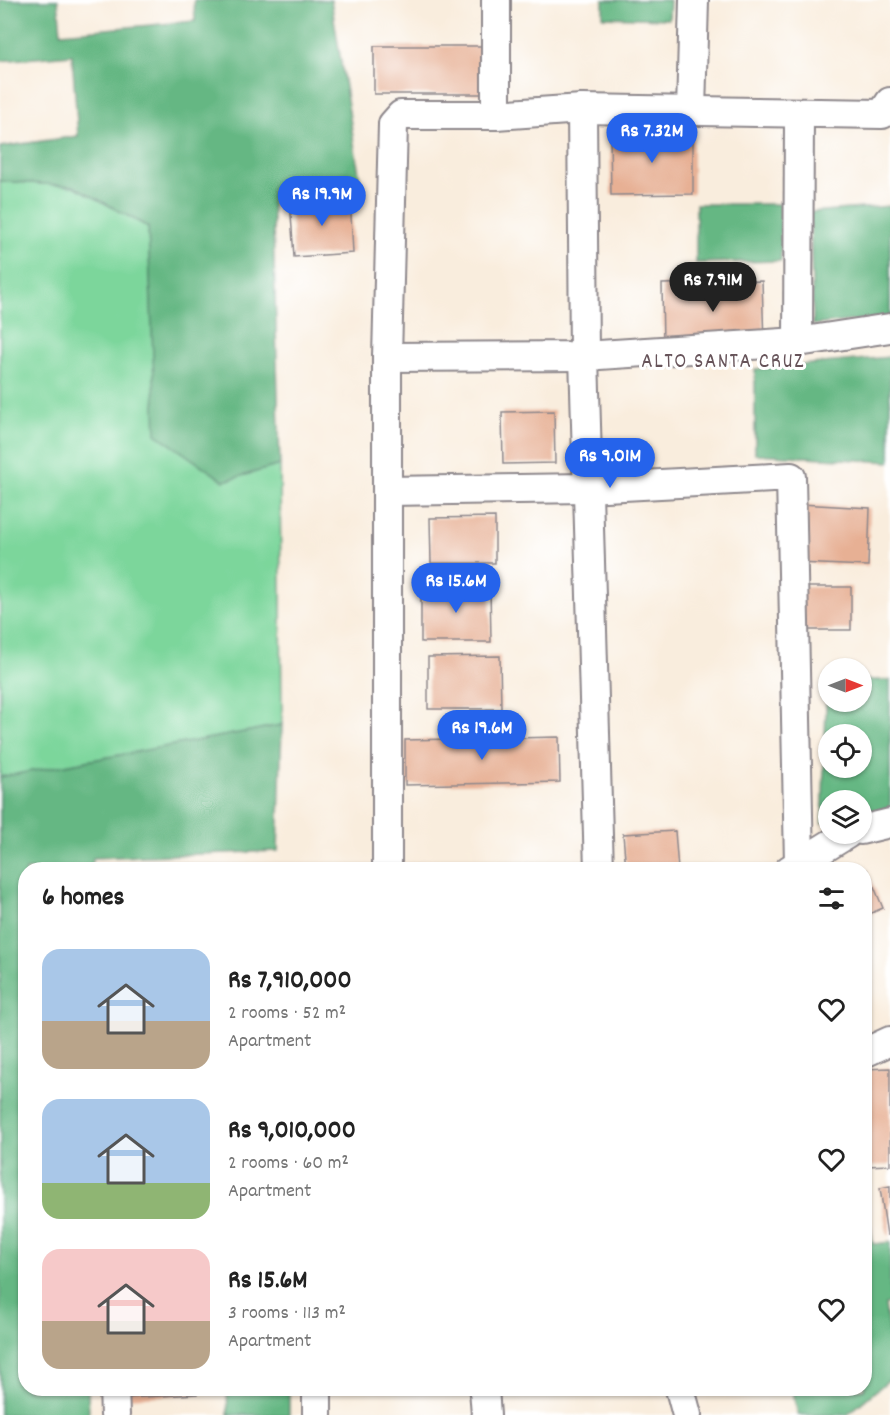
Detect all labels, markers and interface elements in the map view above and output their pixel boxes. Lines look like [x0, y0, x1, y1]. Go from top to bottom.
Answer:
pin: Rs 7.32M [590, 113, 714, 164]
text: Rs 7.32M [620, 118, 684, 146]
pin: Rs 19.9M [260, 176, 384, 227]
text: Rs 19.9M [292, 181, 352, 209]
pin: Rs 7.91M [651, 262, 775, 313]
text: Rs 7.91M [684, 267, 742, 295]
district label: ALTO SANTA CRUZ [641, 348, 805, 378]
pin: Rs 9.01M [548, 438, 672, 489]
text: Rs 9.01M [579, 443, 641, 471]
pin: Rs 15.6M [394, 563, 518, 614]
text: Rs 15.6M [425, 568, 487, 596]
north arrow [818, 658, 872, 712]
map controls [818, 658, 872, 844]
pin: Rs 19.6M [420, 710, 544, 761]
text: Rs 19.6M [451, 715, 513, 743]
button: locate [818, 724, 872, 778]
button: layers [818, 790, 872, 844]
text: 6 homes [42, 880, 124, 917]
icon: filters [815, 882, 848, 915]
text: Rs 7,910,000 [228, 963, 352, 1000]
icon: home [90, 973, 162, 1045]
icon: heart [815, 993, 848, 1026]
text: 2 rooms · 52 m² [228, 1000, 346, 1028]
text: Apartment [228, 1028, 311, 1056]
text: Rs 9,010,000 [228, 1113, 356, 1150]
icon: home [90, 1123, 162, 1195]
icon: heart [815, 1143, 848, 1176]
text: 2 rooms · 60 m² [228, 1150, 349, 1178]
text: Apartment [228, 1178, 311, 1206]
text: Rs 15.6M [228, 1263, 308, 1300]
icon: home [90, 1273, 162, 1345]
icon: heart [815, 1293, 848, 1326]
text: 3 rooms · 113 m² [228, 1300, 346, 1328]
text: Apartment [228, 1328, 311, 1356]

